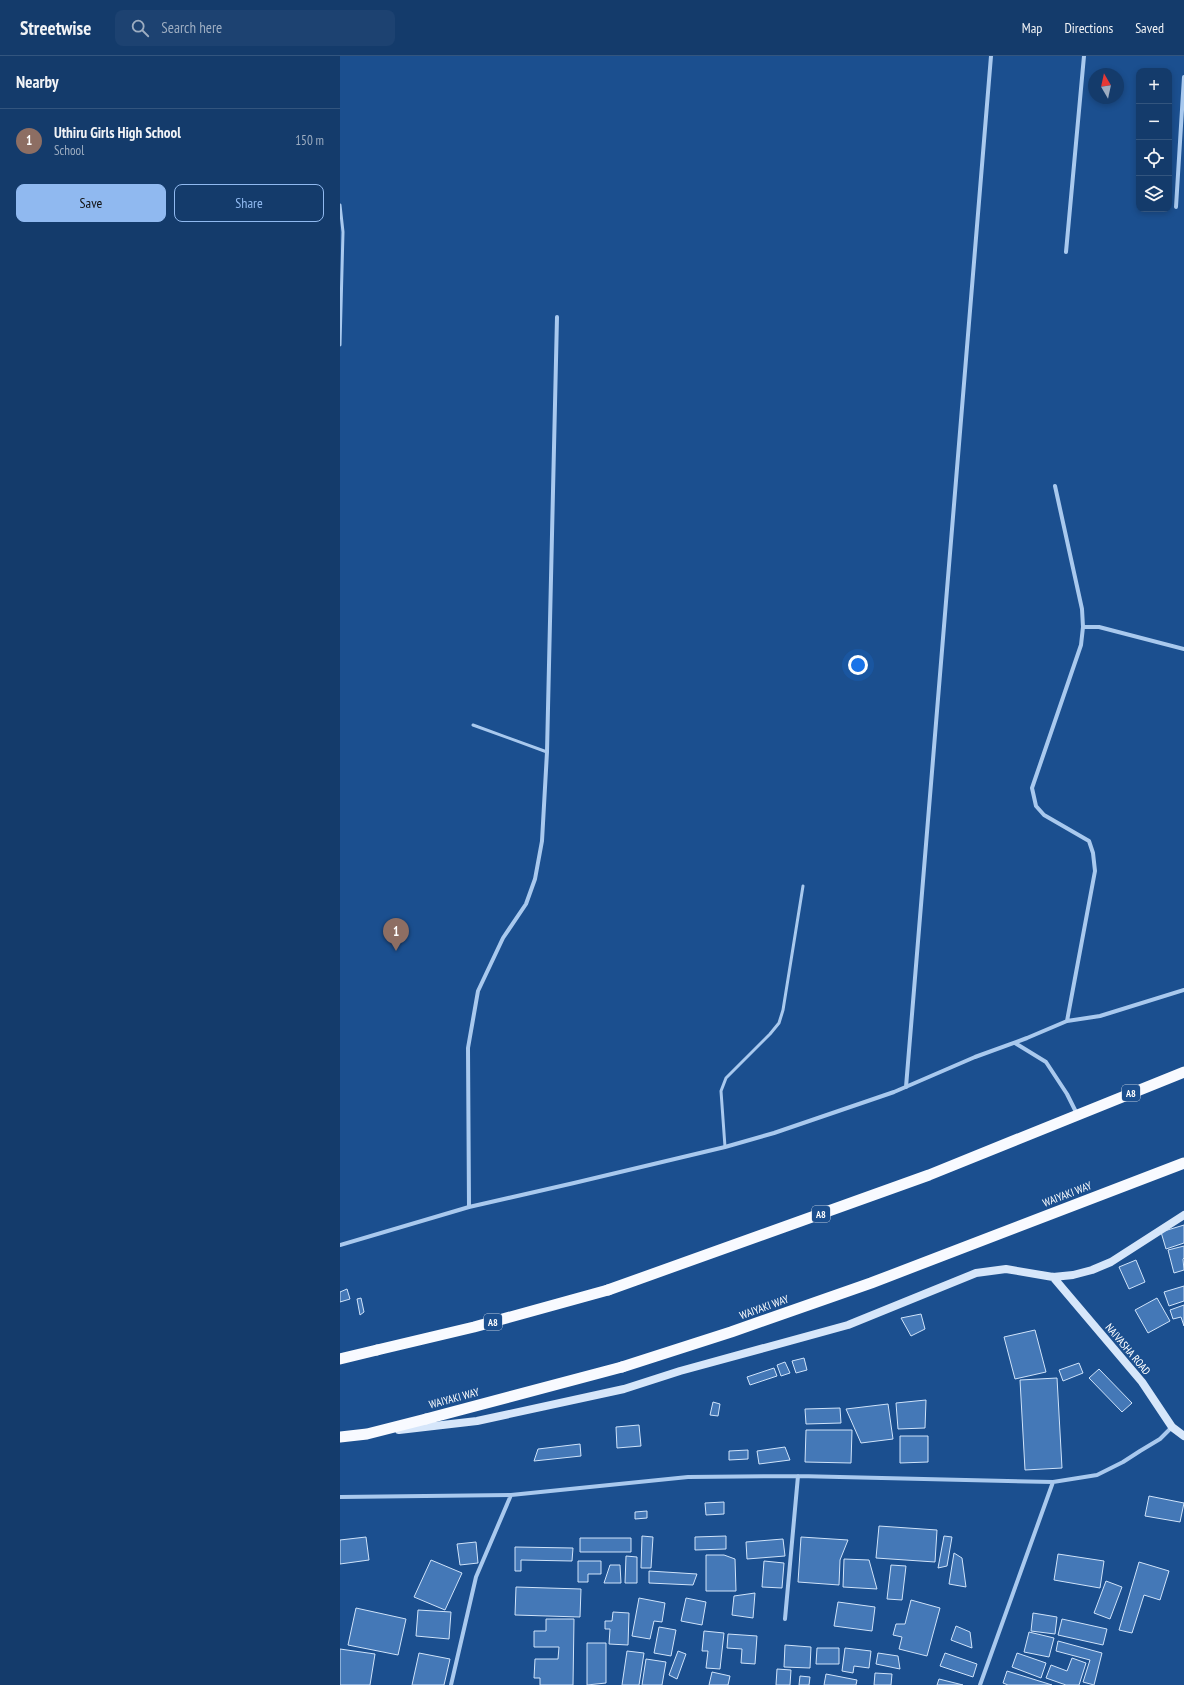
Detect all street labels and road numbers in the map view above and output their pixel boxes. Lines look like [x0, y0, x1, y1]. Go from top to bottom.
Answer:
road number: A8 [1122, 1085, 1140, 1101]
street label: WAIYAKI WAY [1041, 1178, 1093, 1210]
road number: A8 [812, 1206, 830, 1222]
street label: WAIYAKI WAY [738, 1292, 790, 1322]
road number: A8 [484, 1314, 502, 1330]
street label: NAIVASHA ROAD [1102, 1320, 1154, 1378]
street label: WAIYAKI WAY [427, 1385, 481, 1411]

